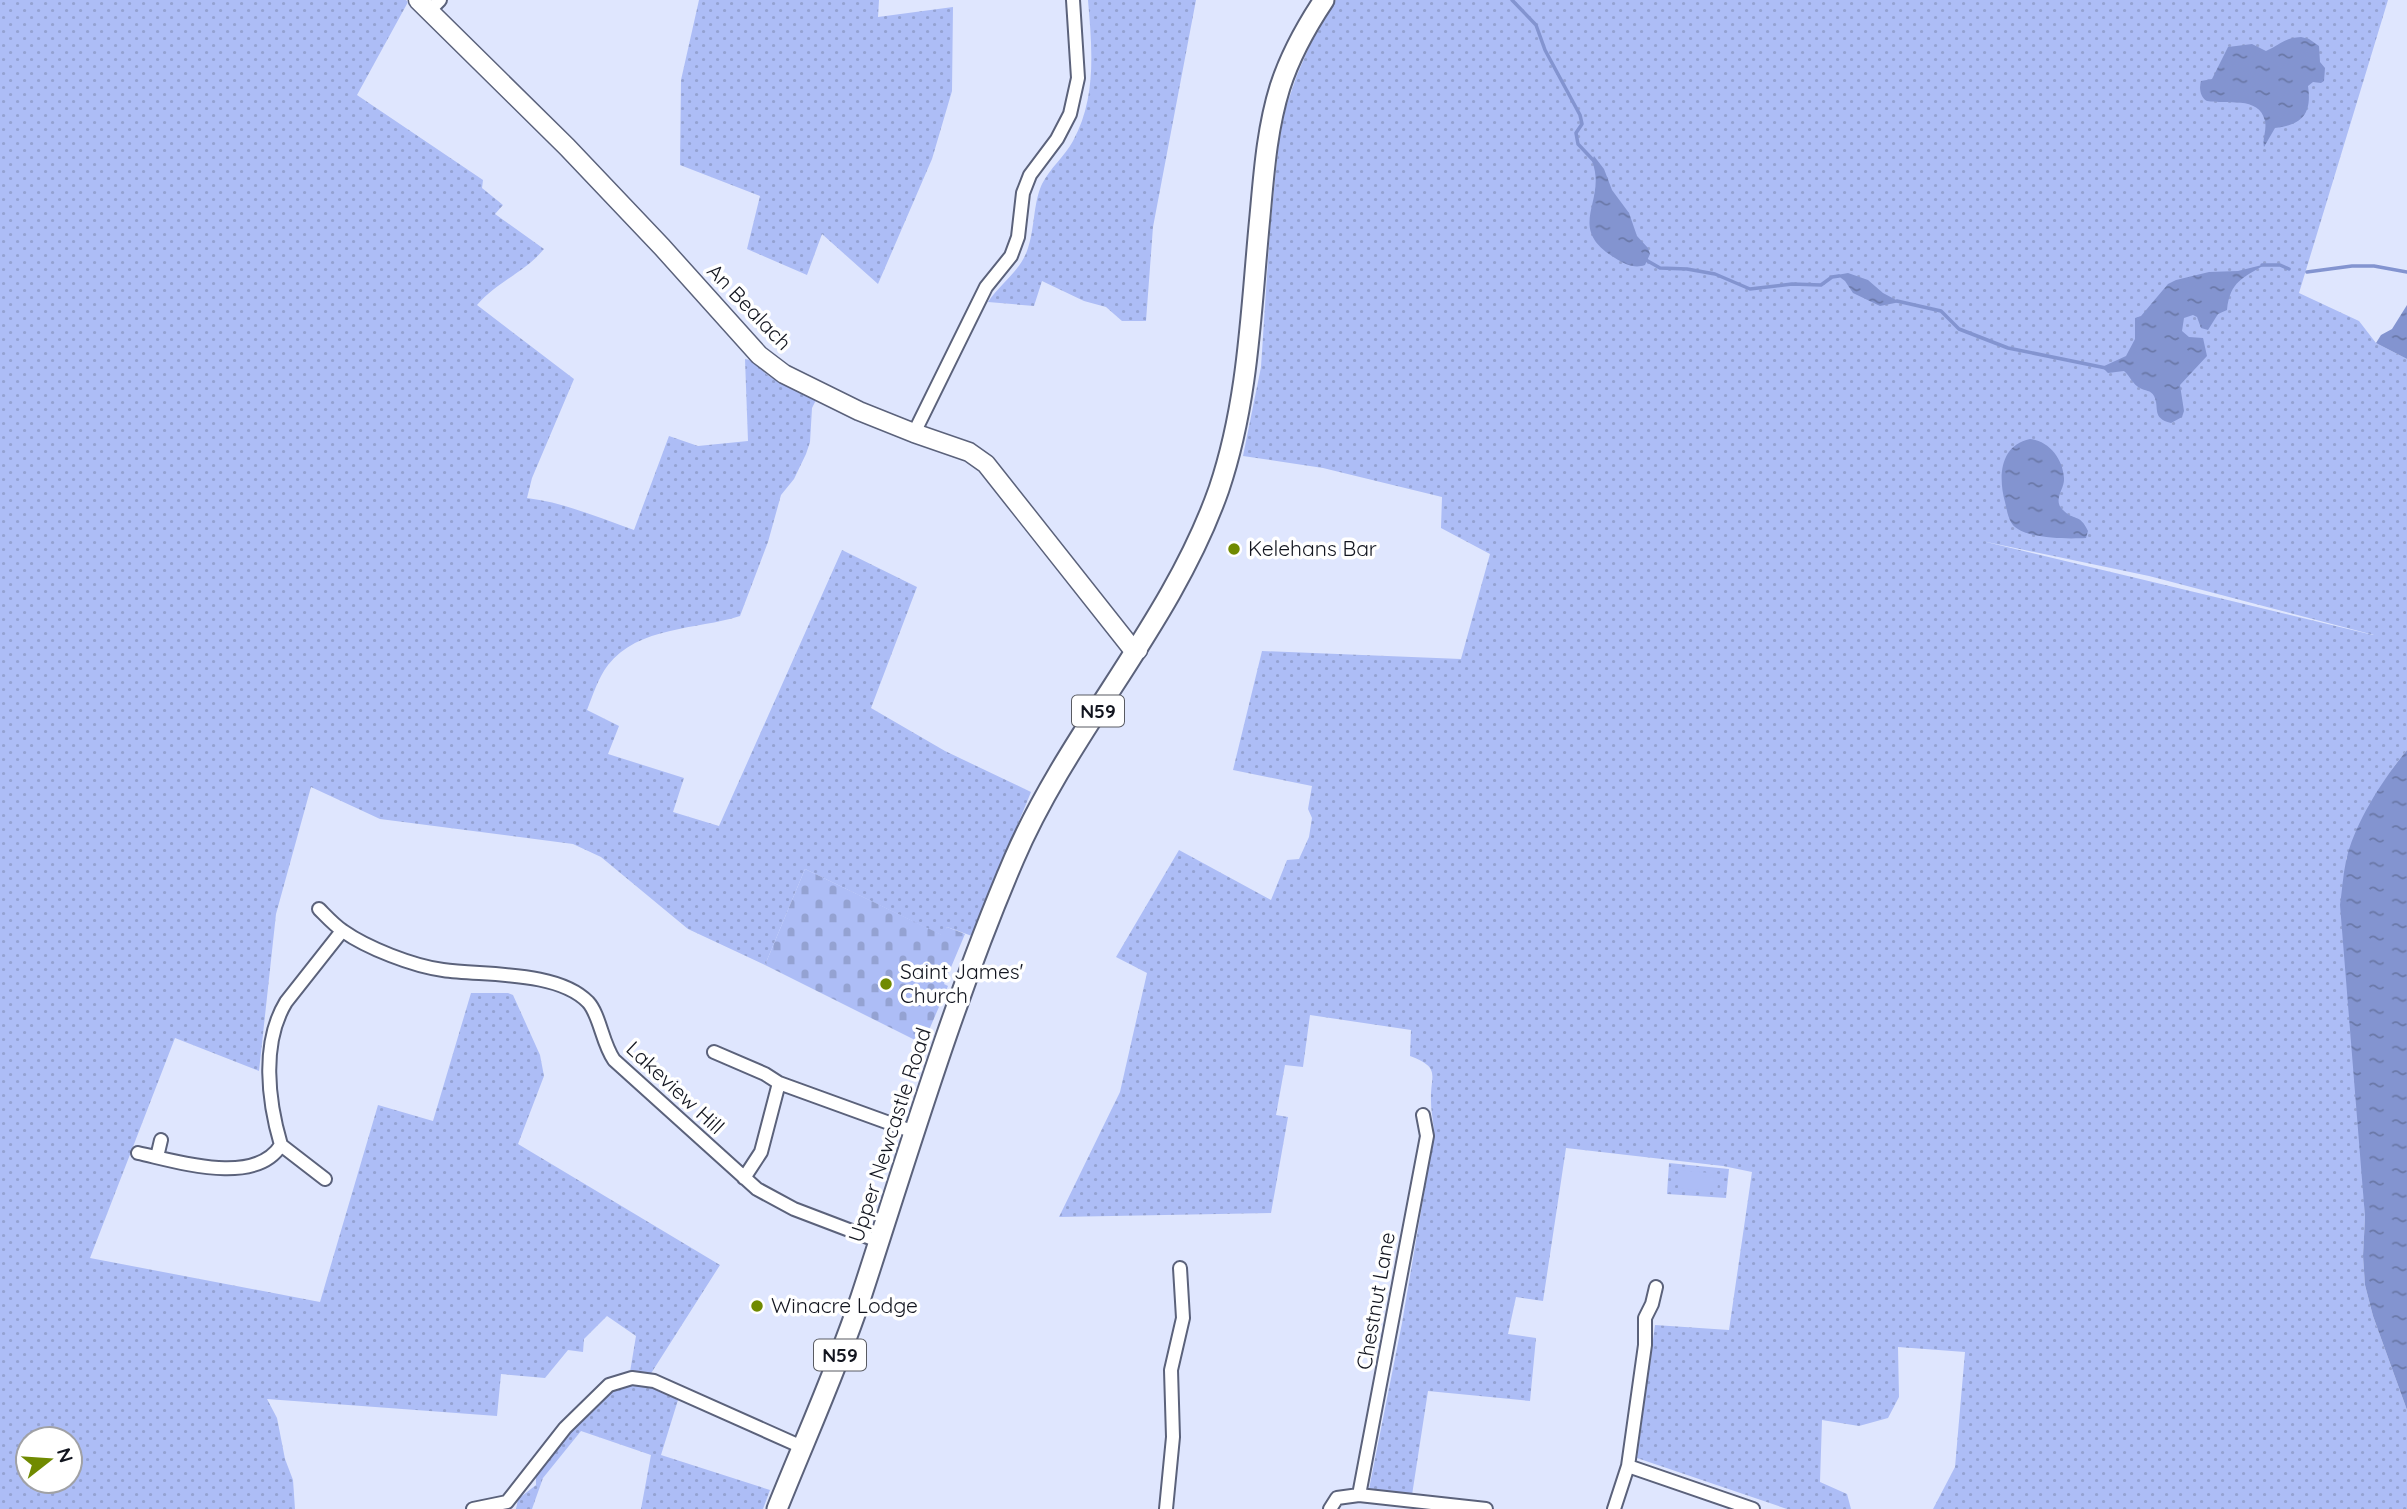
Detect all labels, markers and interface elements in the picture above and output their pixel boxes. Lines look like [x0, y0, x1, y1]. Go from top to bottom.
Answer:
street label: An Bealach [702, 258, 797, 355]
place label: Kelehans Bar [1248, 535, 1377, 561]
marker: Kelehans Bar [1226, 541, 1242, 557]
road number: N59 [1072, 696, 1124, 726]
place label: Saint James' Church [900, 958, 1024, 1008]
marker: Saint James' Church [878, 976, 894, 992]
street label: Upper Newcastle Road [842, 1024, 936, 1245]
street label: Lakeview Hill [621, 1035, 730, 1139]
street label: Chestnut Lane [1350, 1230, 1400, 1372]
place label: Winacre Lodge [771, 1292, 918, 1318]
marker: Winacre Lodge [749, 1298, 765, 1314]
road number: N59 [814, 1340, 866, 1371]
north arrow [14, 1425, 84, 1495]
text: N [52, 1445, 79, 1465]

